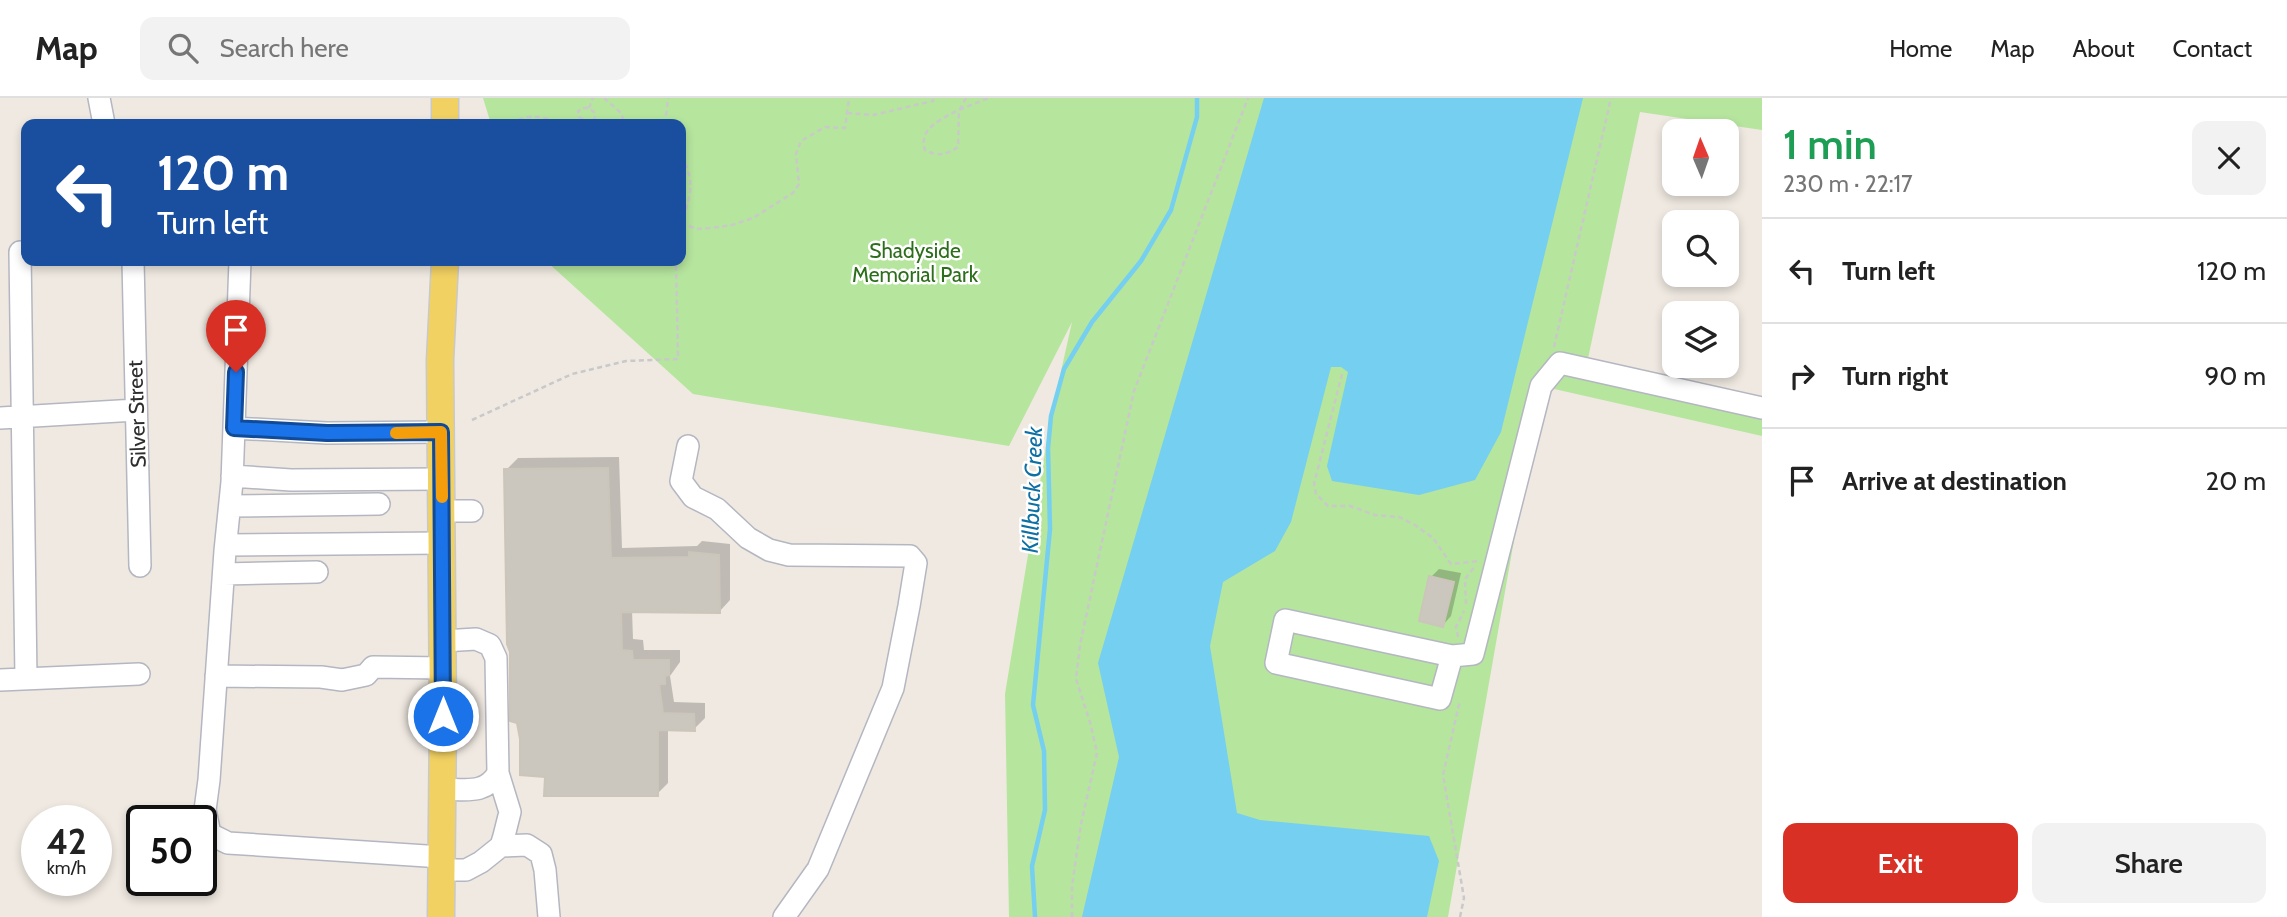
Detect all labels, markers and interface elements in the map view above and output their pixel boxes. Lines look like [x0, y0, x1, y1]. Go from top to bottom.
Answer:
search box [140, 17, 630, 80]
text: Map [35, 28, 98, 68]
icon: search [164, 29, 202, 67]
text: Search here [220, 32, 349, 64]
text: Home [1889, 34, 1952, 63]
text: Map [1990, 34, 2035, 63]
text: About [2073, 34, 2135, 63]
text: Contact [2173, 34, 2252, 63]
text: 1 min [1783, 118, 1877, 170]
north arrow [1662, 119, 1740, 196]
map controls [1662, 119, 1739, 378]
button: close [2192, 121, 2266, 195]
text: 120 m [157, 143, 289, 202]
icon: left [42, 147, 133, 238]
text: 230 m · 22:17 [1783, 170, 1913, 198]
text: Turn left [157, 203, 268, 242]
button: search [1662, 210, 1739, 287]
park label: Shadyside Memorial Park [852, 238, 979, 287]
icon: left [1783, 252, 1821, 290]
text: Turn left [1842, 255, 1935, 287]
text: 120 m [2197, 255, 2266, 287]
pin [206, 300, 266, 372]
button: layers [1662, 301, 1739, 378]
icon: arrive [217, 311, 255, 349]
icon: right [1783, 357, 1821, 395]
street label: Silver Street [122, 360, 151, 468]
text: Turn right [1842, 360, 1948, 392]
text: 90 m [2204, 360, 2266, 392]
water label: Killbuck Creek [1016, 425, 1048, 554]
icon: arrive [1783, 462, 1821, 500]
text: Arrive at destination [1842, 465, 2067, 497]
text: 20 m [2206, 465, 2266, 497]
position arrow [406, 679, 480, 753]
speed limit sign: 50 [126, 805, 217, 896]
text: 42 [46, 820, 87, 863]
button: Exit [1783, 823, 2018, 903]
button: Share [2032, 823, 2266, 903]
text: km/h [47, 857, 86, 879]

